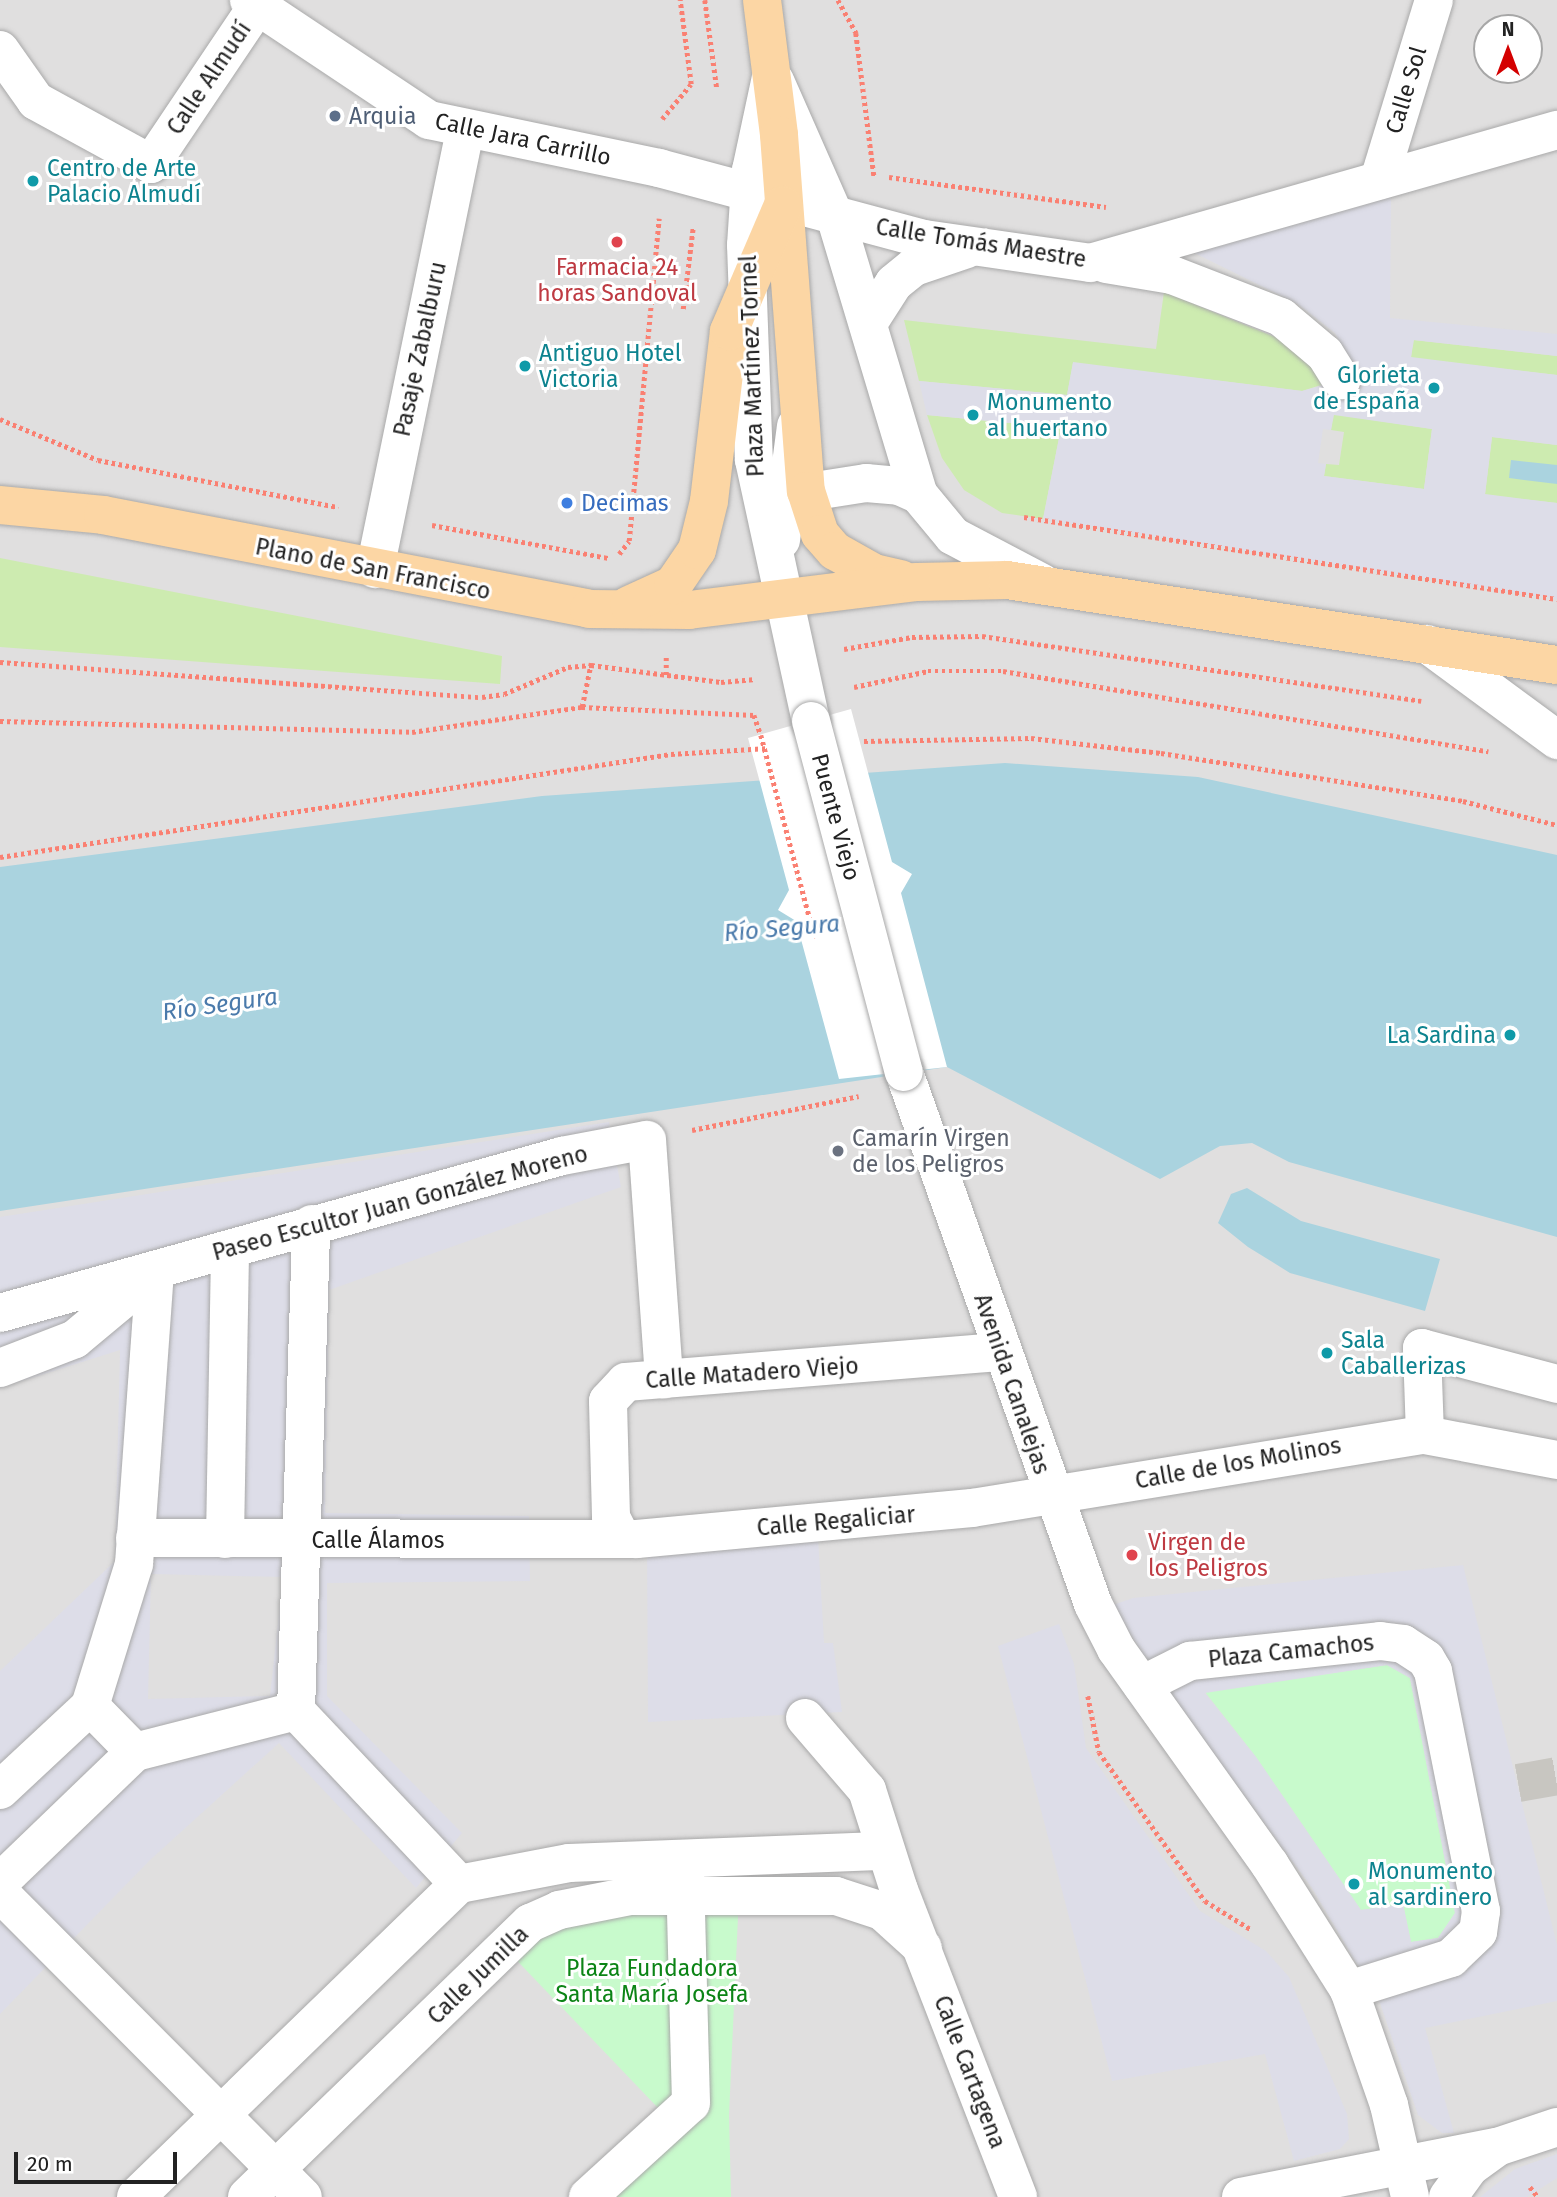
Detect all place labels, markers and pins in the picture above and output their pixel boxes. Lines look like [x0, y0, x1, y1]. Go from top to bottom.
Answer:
place label: Arquia [349, 102, 417, 130]
marker: Arquia [327, 108, 343, 124]
place label: Centro de Arte Palacio Almudí [47, 154, 201, 208]
marker: Centro de Arte Palacio Almudí [25, 173, 41, 189]
marker: Farmacia 24 horas Sandoval [609, 234, 625, 250]
place label: Farmacia 24 horas Sandoval [537, 253, 697, 307]
place label: Antiguo Hotel Victoria [539, 339, 681, 393]
marker: Antiguo Hotel Victoria [517, 358, 533, 374]
place label: Glorieta de España [1313, 361, 1420, 415]
marker: Glorieta de España [1426, 380, 1442, 396]
place label: Monumento al huertano [987, 388, 1112, 442]
marker: Monumento al huertano [965, 407, 981, 423]
place label: Decimas [581, 489, 669, 517]
marker: Decimas [559, 495, 575, 511]
place label: La Sardina [1387, 1021, 1496, 1049]
marker: La Sardina [1502, 1027, 1518, 1043]
place label: Camarín Virgen de los Peligros [852, 1124, 1010, 1178]
marker: Camarín Virgen de los Peligros [830, 1143, 846, 1159]
place label: Sala Caballerizas [1341, 1326, 1466, 1380]
marker: Sala Caballerizas [1319, 1345, 1335, 1361]
place label: Virgen de los Peligros [1148, 1528, 1268, 1582]
marker: Virgen de los Peligros [1122, 1545, 1142, 1565]
place label: Monumento al sardinero [1368, 1857, 1493, 1911]
marker: Monumento al sardinero [1346, 1876, 1362, 1892]

